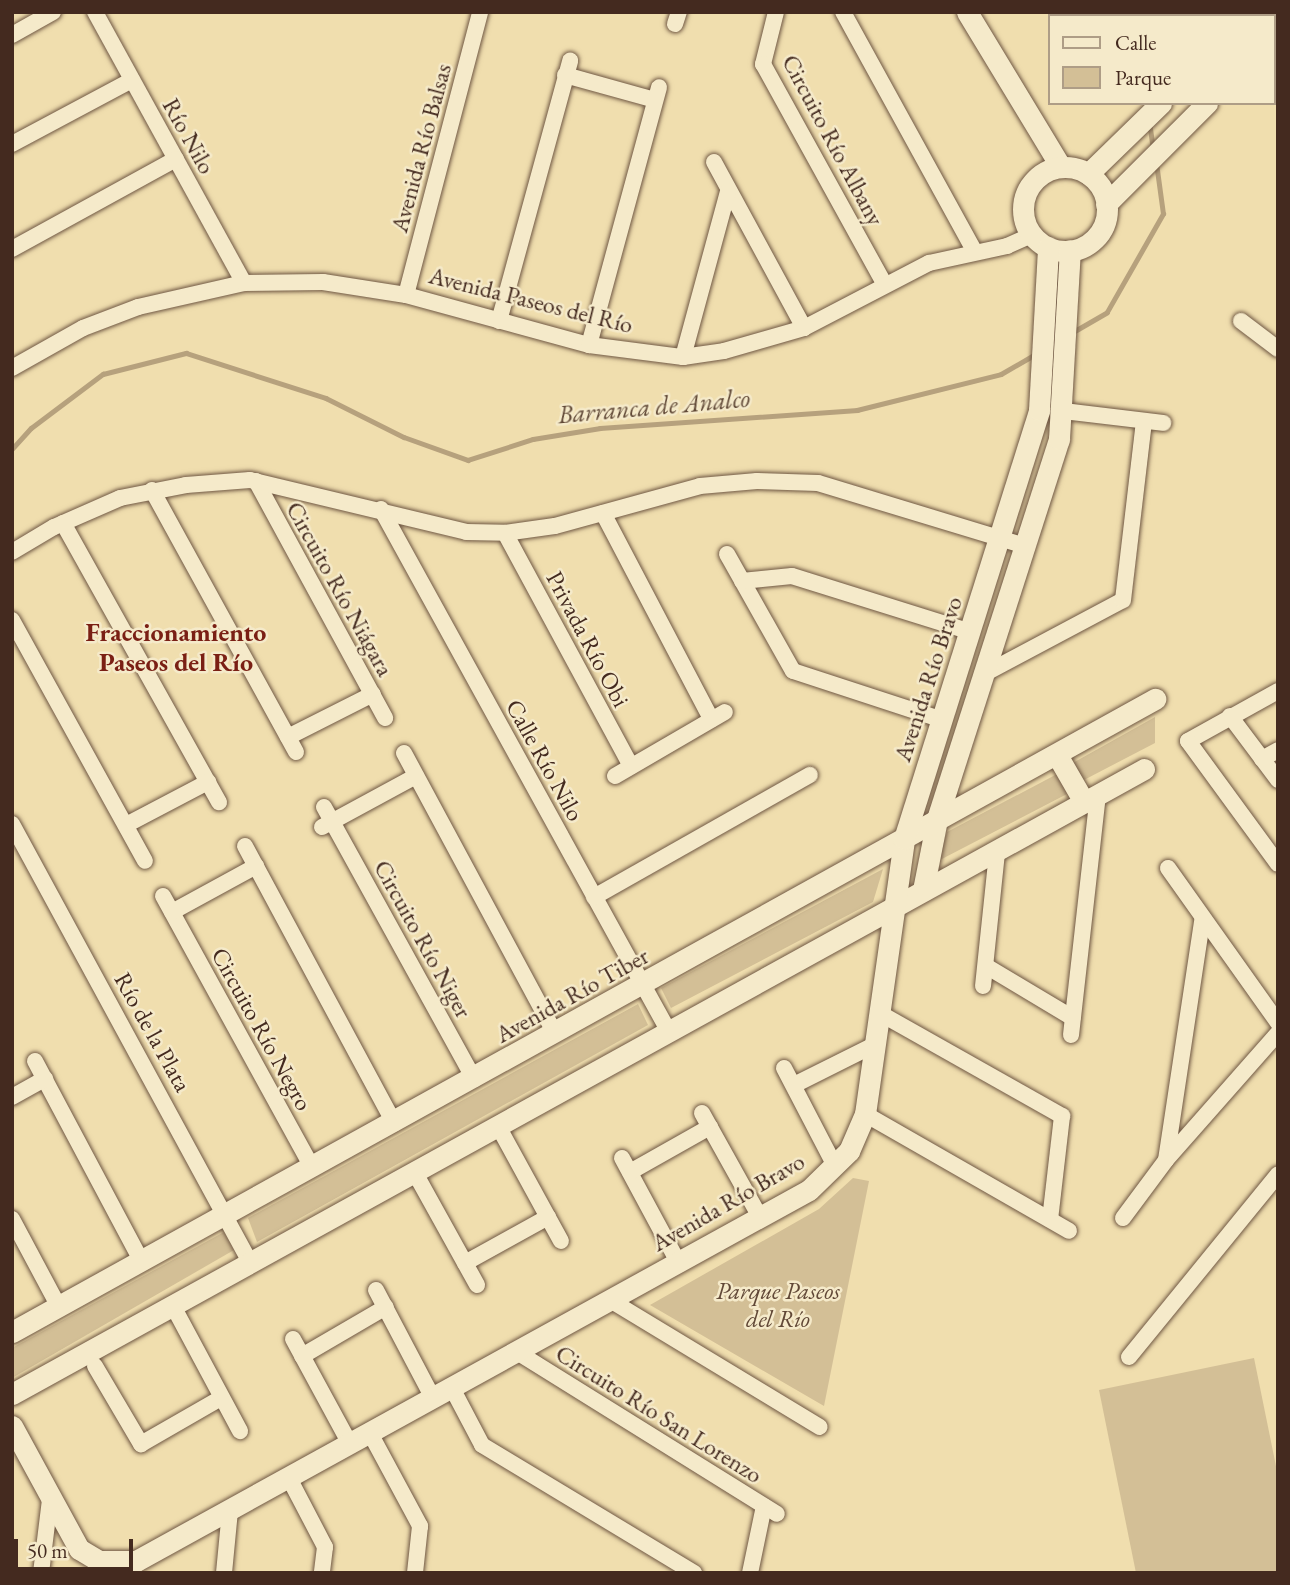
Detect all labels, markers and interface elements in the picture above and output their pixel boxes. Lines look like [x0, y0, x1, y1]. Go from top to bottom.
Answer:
legend [1048, 14, 1276, 105]
text: Calle [1115, 29, 1157, 56]
street label: Circuito Río Albany [776, 50, 890, 230]
street label: Avenida Río Balsas [385, 61, 457, 235]
text: Parque [1115, 64, 1171, 91]
street label: Río Nilo [156, 93, 222, 179]
street label: Avenida Paseos del Río [426, 261, 636, 339]
water label: Barranca de Analco [557, 383, 751, 431]
street label: Circuito Río Niágara [280, 497, 400, 681]
street label: Privada Río Obi [540, 566, 636, 712]
street label: Avenida Río Bravo [888, 593, 968, 765]
district label: Fraccionamiento Paseos del Río [86, 617, 266, 678]
street label: Calle Río Nilo [500, 694, 590, 826]
street label: Circuito Río Niger [368, 855, 478, 1023]
street label: Avenida Río Tiber [490, 941, 654, 1049]
street label: Circuito Río Negro [205, 943, 319, 1115]
street label: Río de la Plata [108, 967, 198, 1097]
street label: Avenida Río Bravo [646, 1147, 810, 1257]
park label: Parque Paseos del Río [716, 1277, 840, 1333]
street label: Circuito Río San Lorenzo [550, 1339, 768, 1489]
scale bar [18, 1526, 136, 1570]
text: 50 m [27, 1537, 68, 1564]

